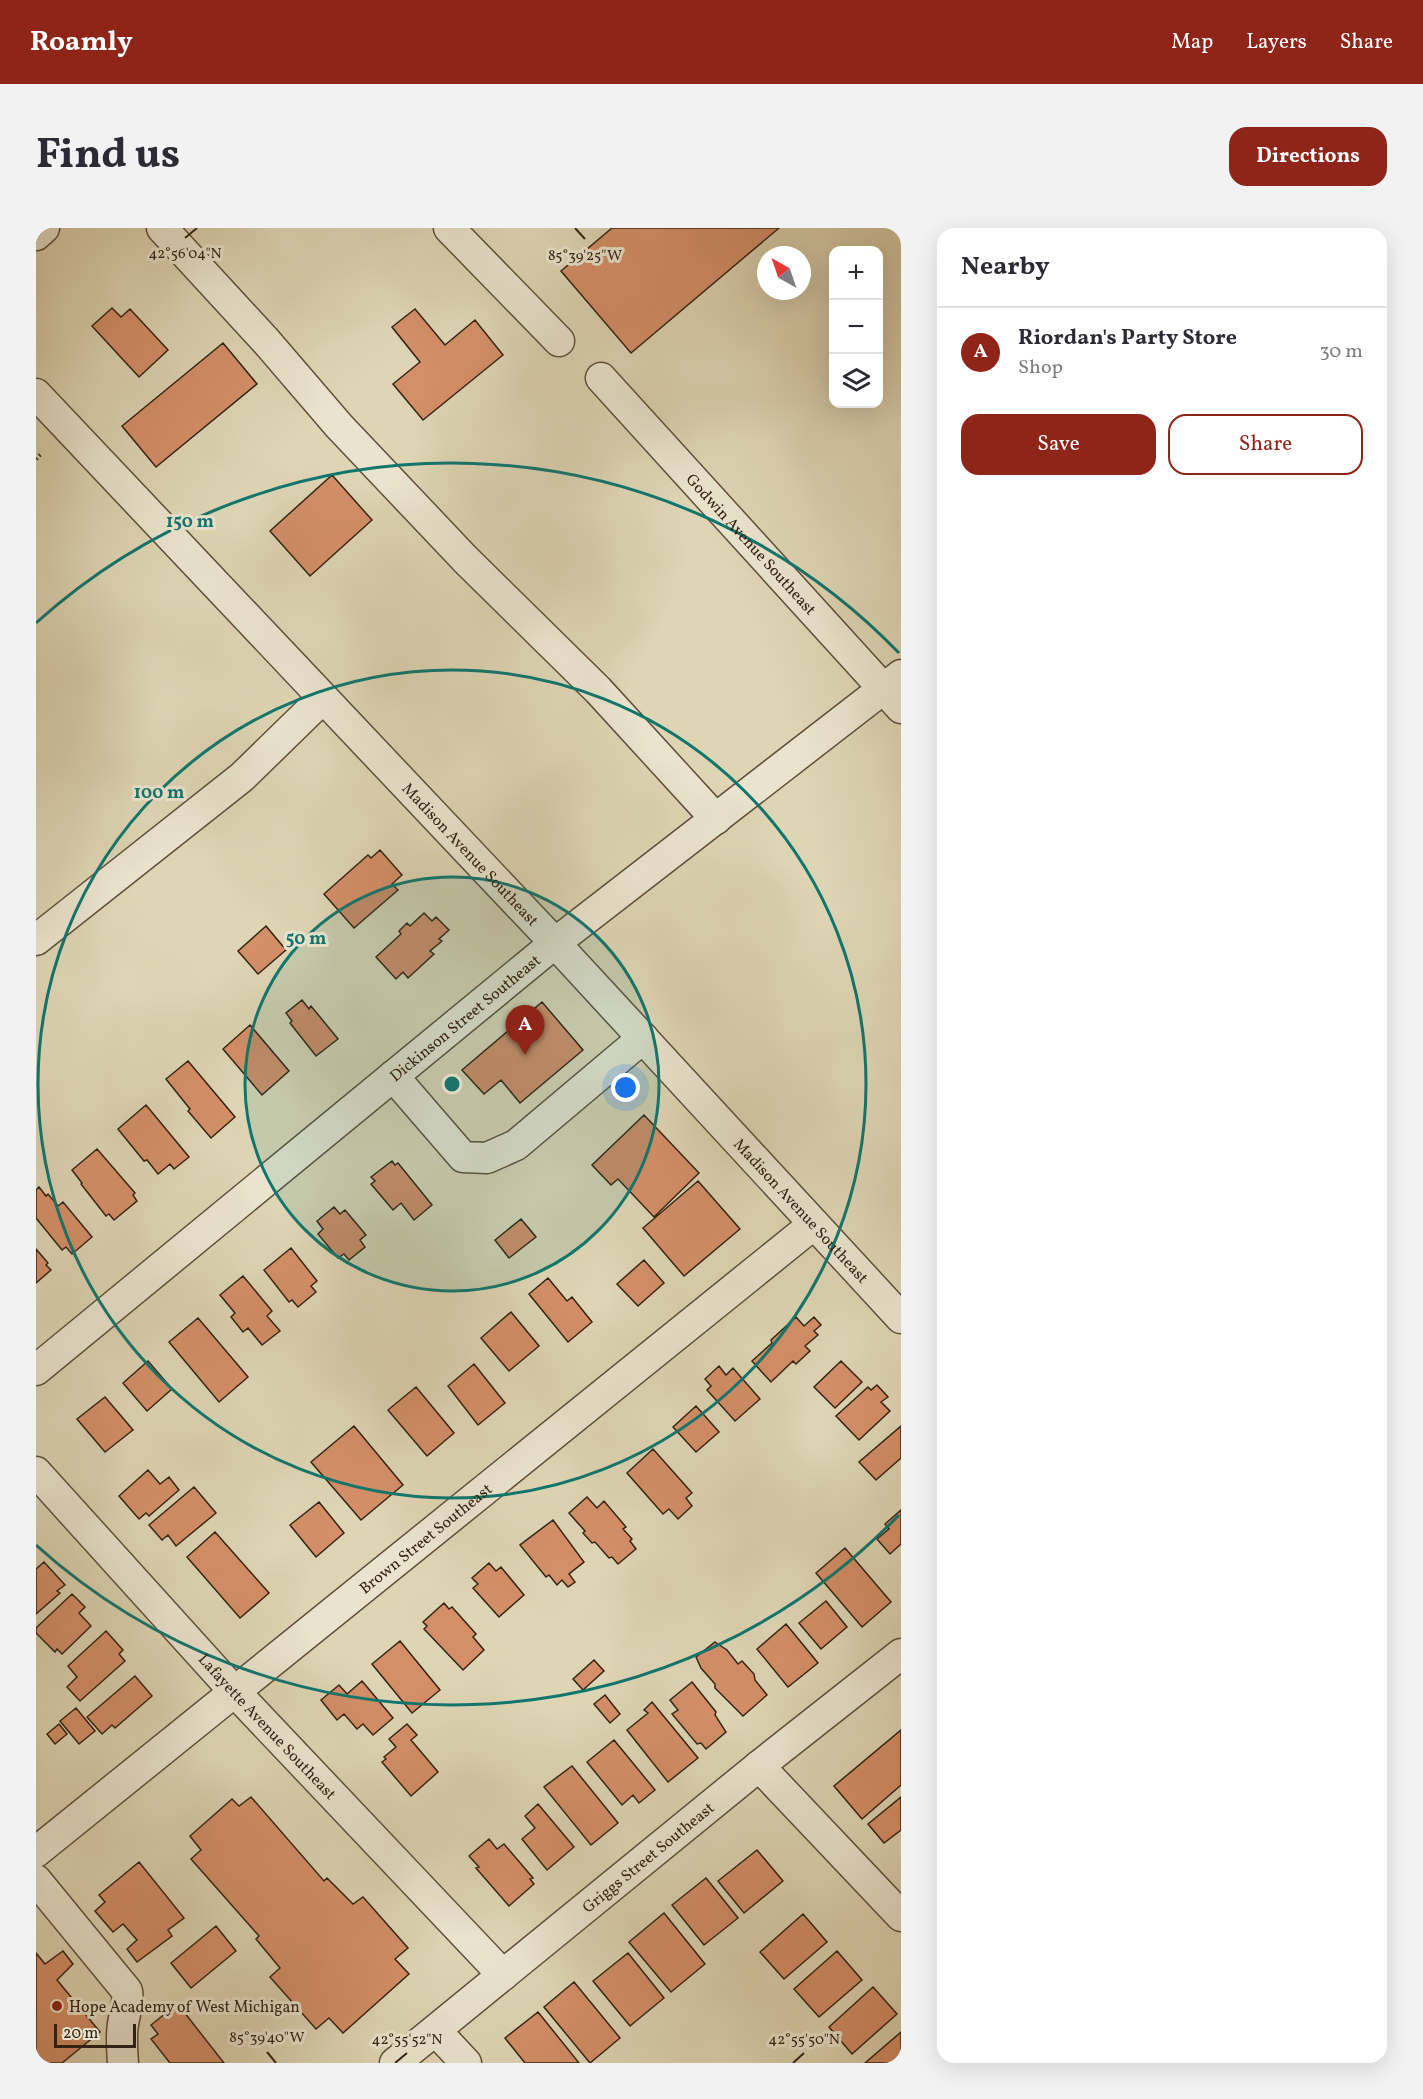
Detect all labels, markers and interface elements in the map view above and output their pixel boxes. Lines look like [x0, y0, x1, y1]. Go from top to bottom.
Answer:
text: Roamly [30, 23, 133, 62]
text: Map [1171, 28, 1213, 57]
text: Layers [1246, 28, 1307, 57]
text: Share [1340, 28, 1393, 57]
text: Find us [36, 127, 180, 186]
button: Directions [1229, 127, 1387, 186]
text: 42°56'04"N [148, 244, 222, 265]
text: 85°39'25"W [548, 246, 622, 267]
north arrow [757, 246, 811, 300]
map controls [829, 246, 883, 408]
button: + [829, 246, 883, 300]
text: Nearby [961, 249, 1050, 285]
button: − [829, 300, 883, 354]
text: Riordan's Party Store [1018, 323, 1237, 354]
text: A [973, 338, 988, 366]
text: 30 m [1319, 338, 1363, 366]
button: layers [829, 354, 883, 408]
text: Shop [1018, 354, 1063, 382]
button: Save [961, 414, 1156, 475]
button: Share [1168, 414, 1363, 475]
street label: Godwin Avenue Southeast [680, 469, 821, 621]
text: 150 m [166, 510, 214, 535]
street label: Madison Avenue Southeast [396, 779, 543, 932]
text: 100 m [134, 781, 184, 806]
text: 50 m [286, 927, 326, 952]
street label: Dickinson Street Southeast [386, 950, 546, 1088]
pin: A [506, 1006, 544, 1055]
your location [611, 1073, 640, 1102]
centre of rings [442, 1074, 462, 1094]
street label: Madison Avenue Southeast [728, 1134, 873, 1289]
street label: Brown Street Southeast [355, 1479, 498, 1600]
street label: Lafayette Avenue Southeast [192, 1650, 341, 1806]
street label: Griggs Street Southeast [578, 1798, 720, 1919]
place label: Hope Academy of West Michigan [69, 1997, 300, 2019]
marker: Hope Academy of West Michigan [50, 1999, 64, 2013]
scale bar [54, 2021, 136, 2048]
text: 20 m [63, 2023, 98, 2045]
text: 85°39'40"W [229, 2028, 305, 2049]
text: 42°55'52"N [372, 2030, 442, 2051]
text: 42°55'50"N [768, 2030, 840, 2051]

